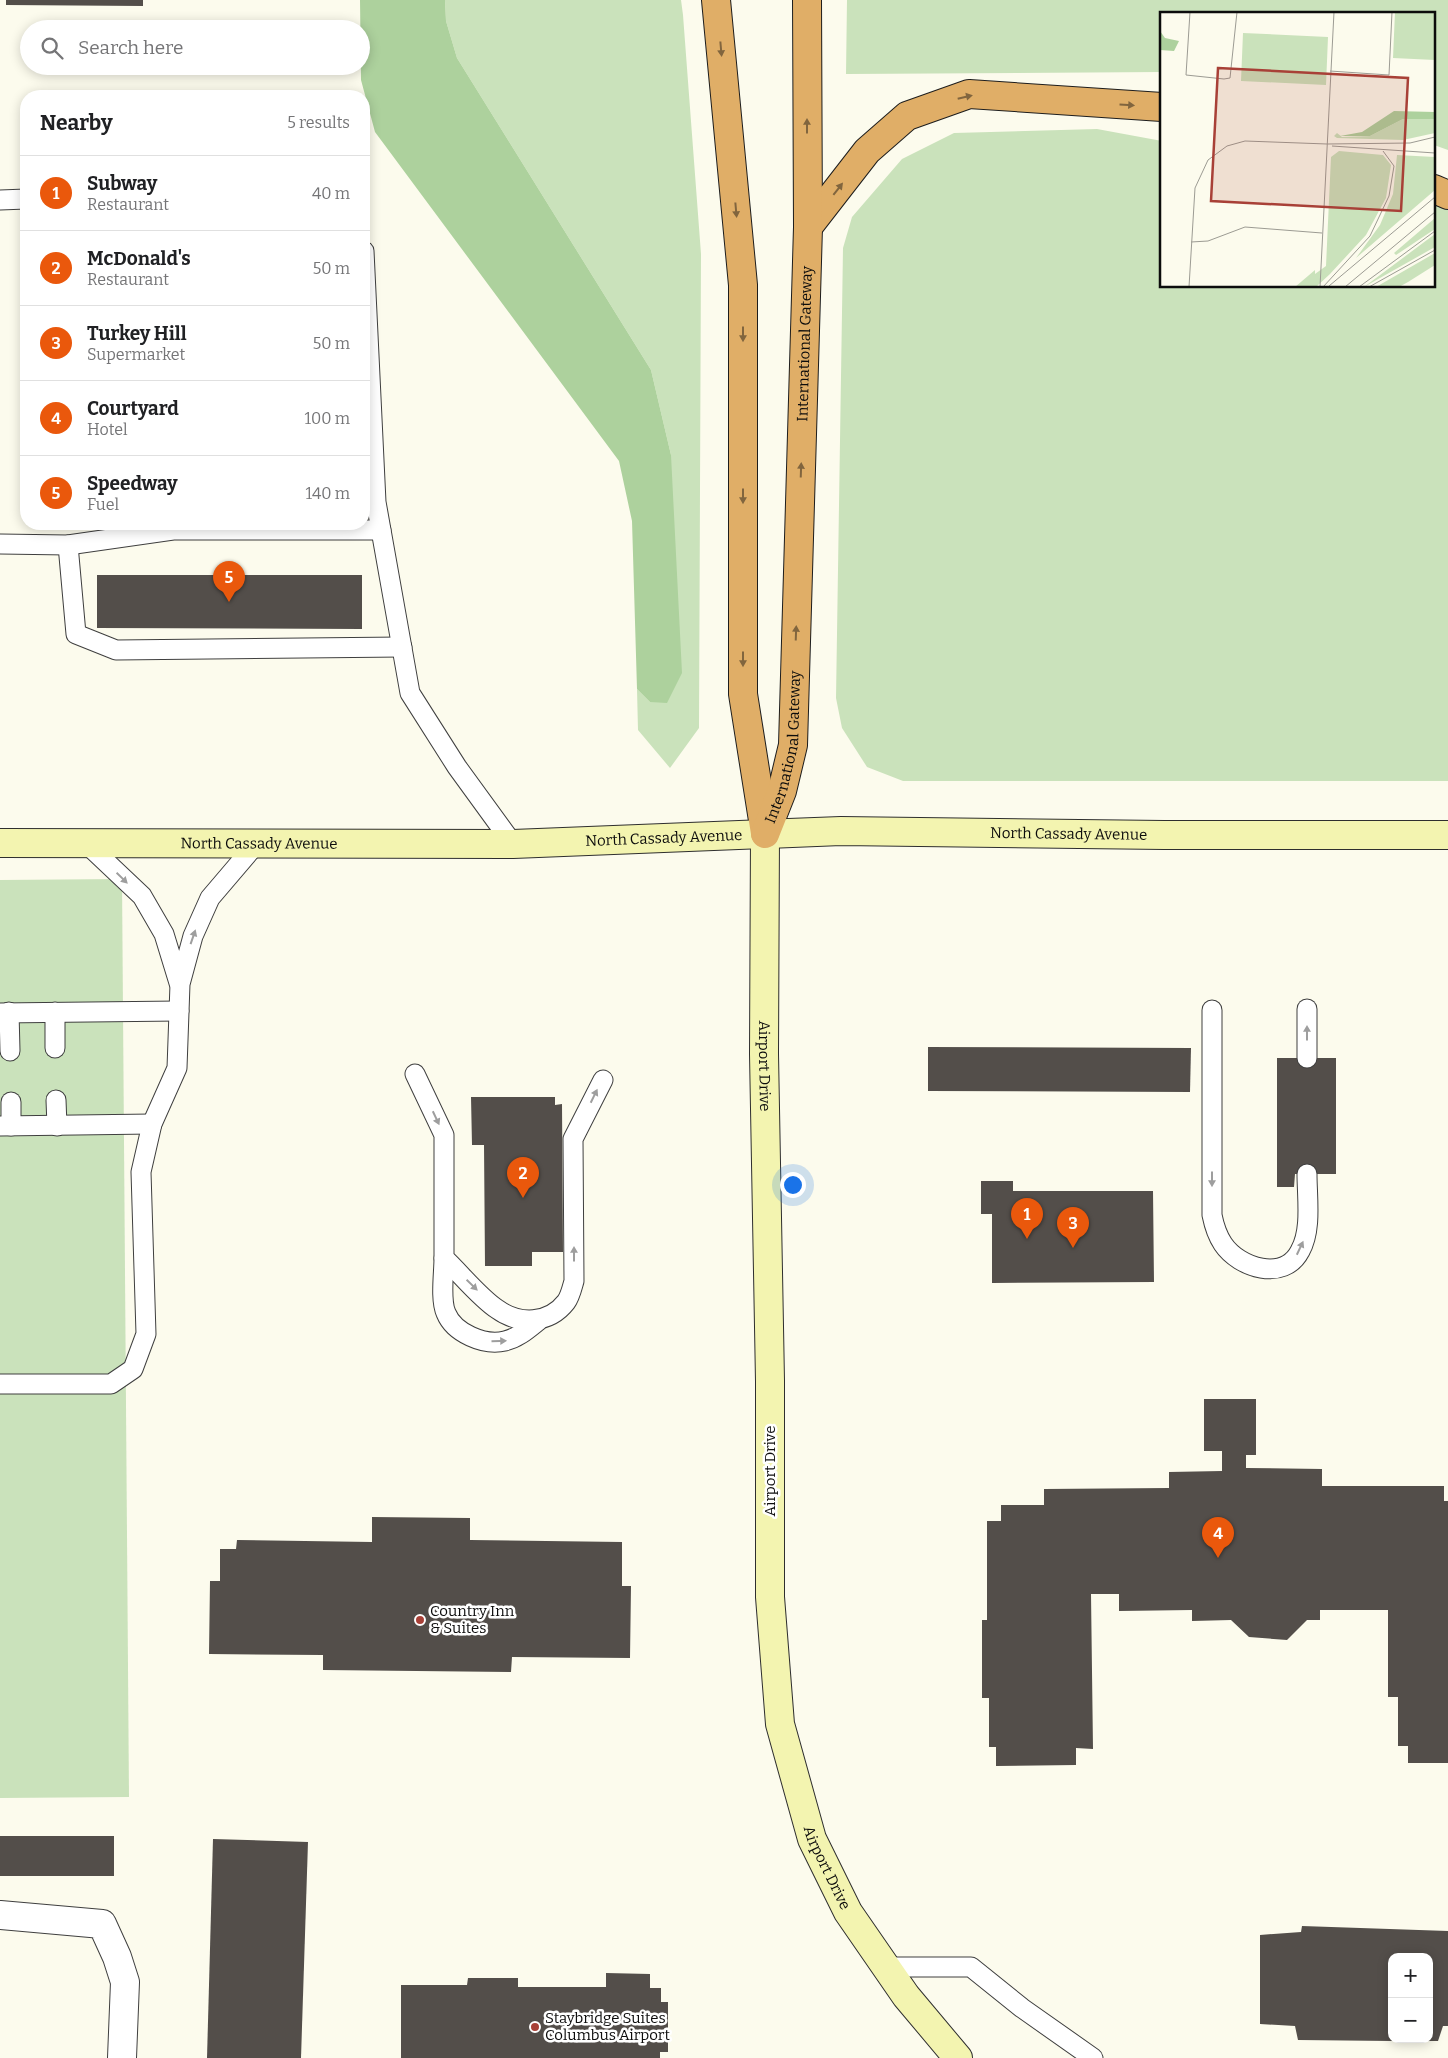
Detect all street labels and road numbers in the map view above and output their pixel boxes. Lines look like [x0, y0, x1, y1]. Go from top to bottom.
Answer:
street label: International Gateway [793, 266, 816, 422]
street label: International Gateway [761, 670, 804, 826]
street label: North Cassady Avenue [990, 824, 1147, 844]
street label: North Cassady Avenue [585, 826, 743, 850]
street label: North Cassady Avenue [180, 834, 338, 853]
street label: Airport Drive [755, 1020, 774, 1112]
street label: Airport Drive [761, 1426, 779, 1516]
street label: Airport Drive [800, 1824, 854, 1913]

